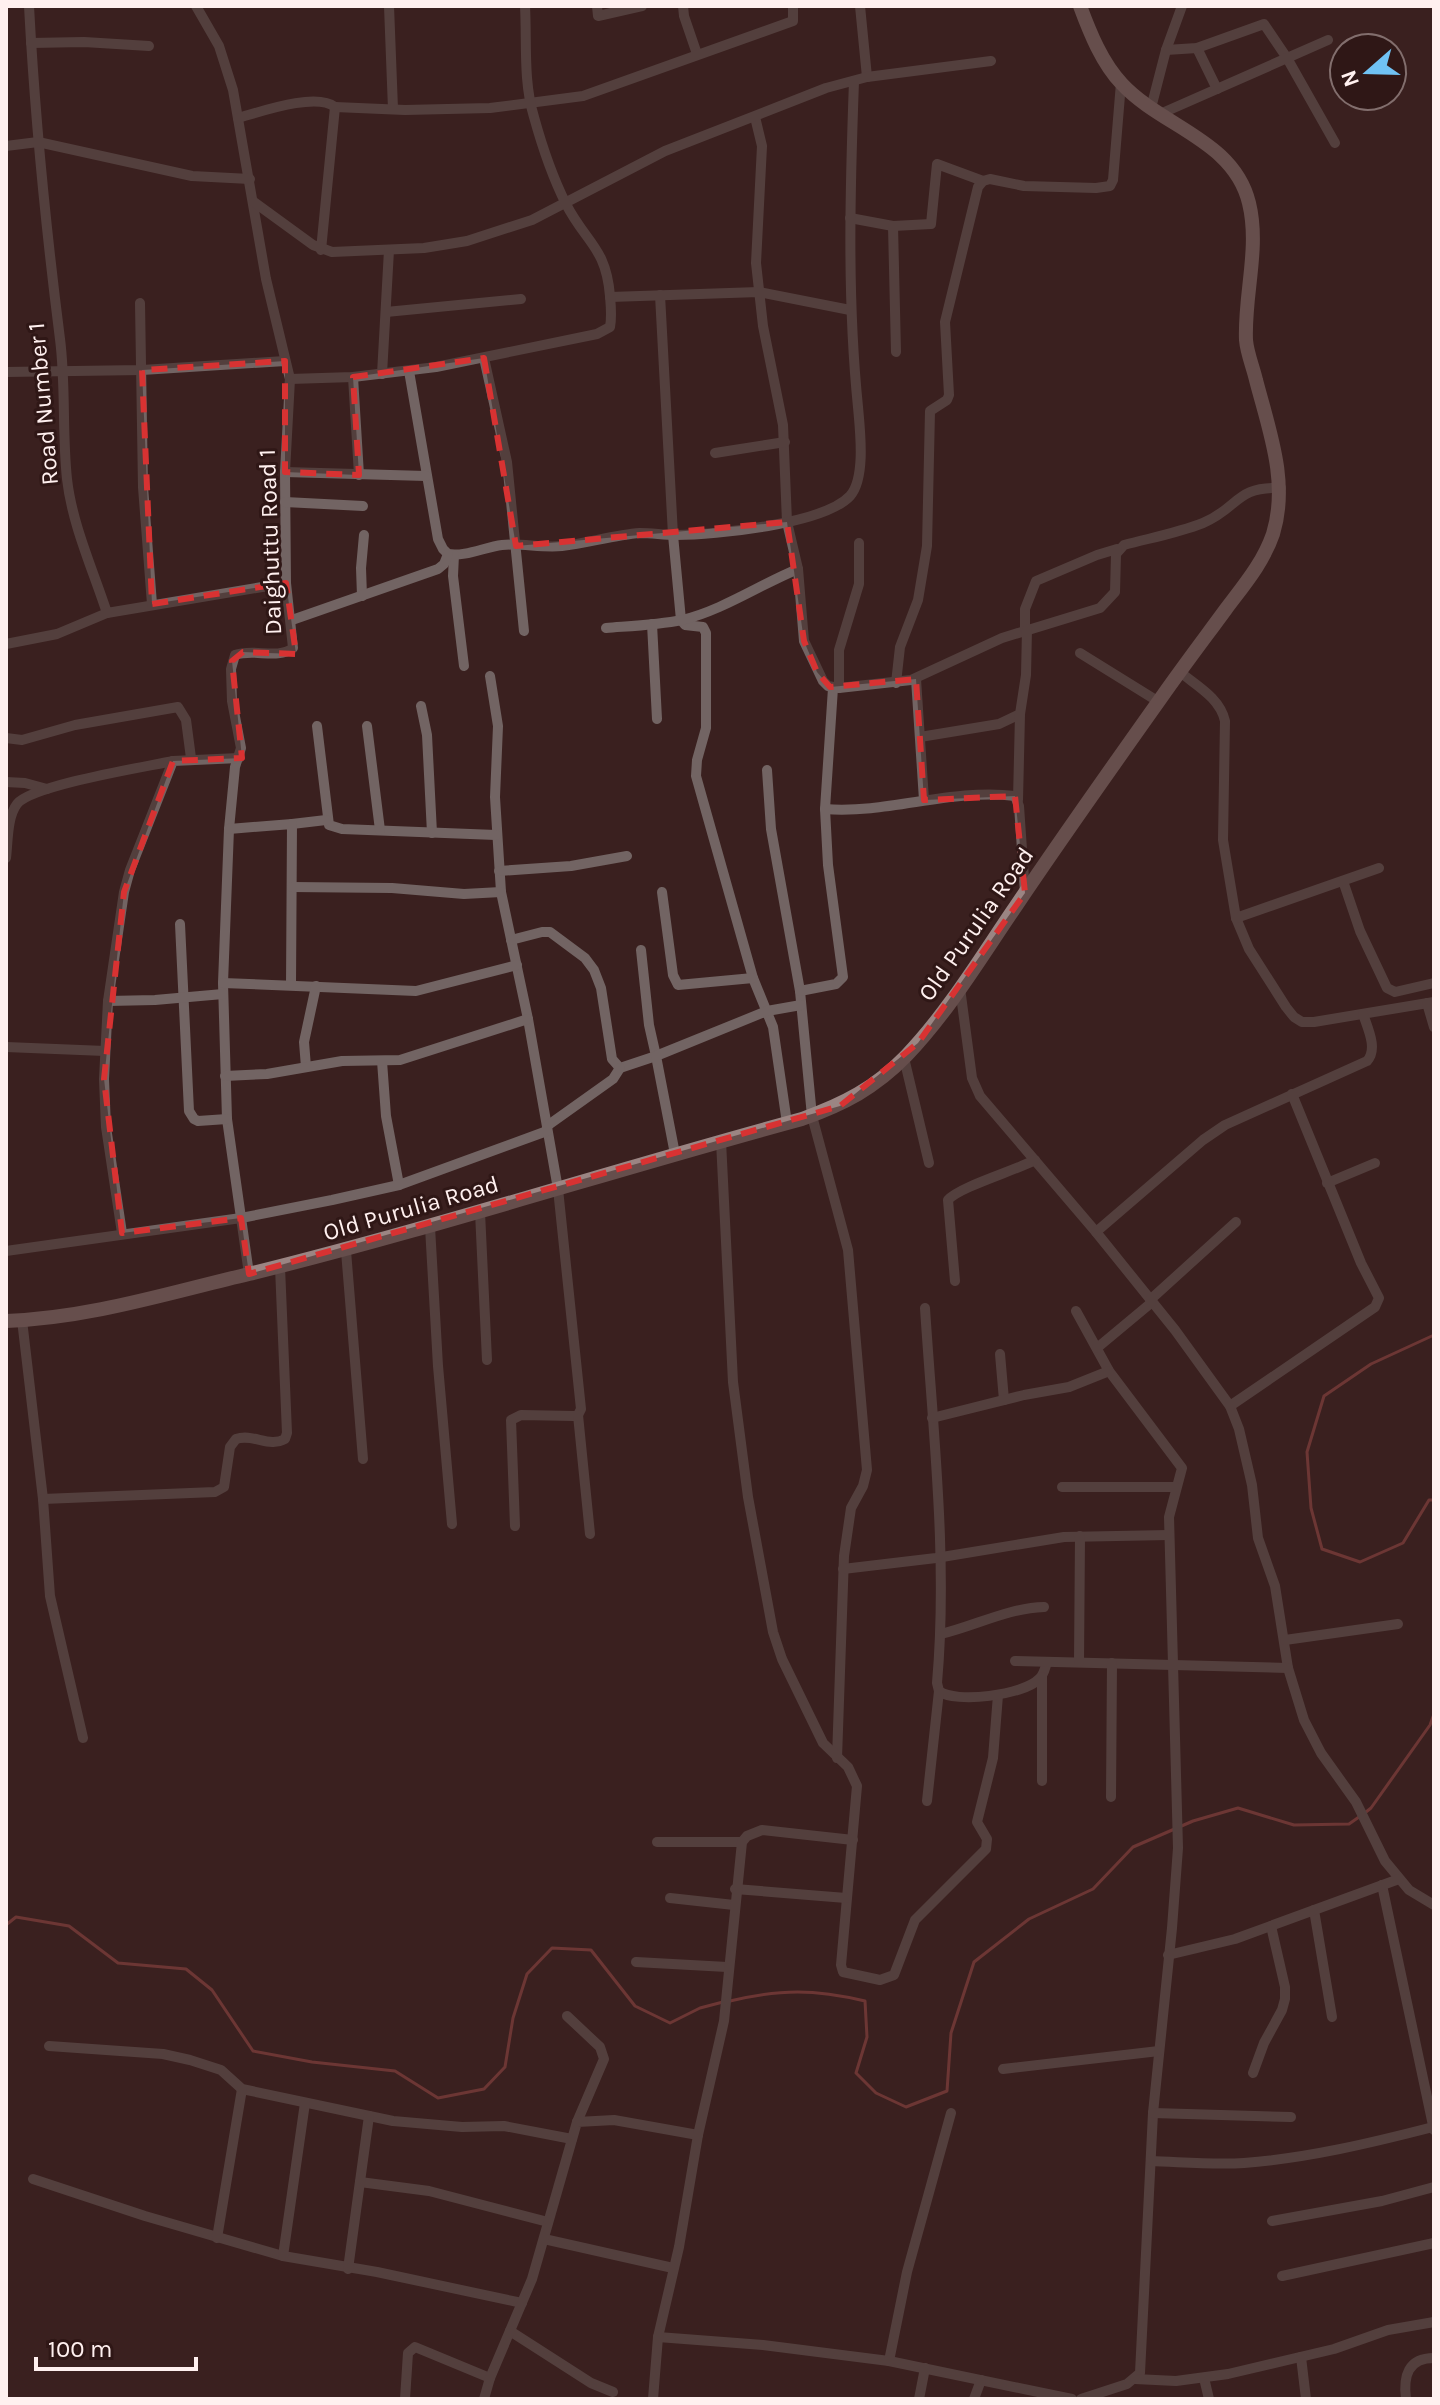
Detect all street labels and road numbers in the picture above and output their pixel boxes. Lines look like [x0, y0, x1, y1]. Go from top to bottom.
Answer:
street label: Road Number 1 [22, 321, 64, 487]
street label: Daighuttu Road 1 [253, 449, 287, 635]
street label: Old Purulia Road [913, 842, 1039, 1006]
street label: Old Purulia Road [320, 1170, 502, 1246]

